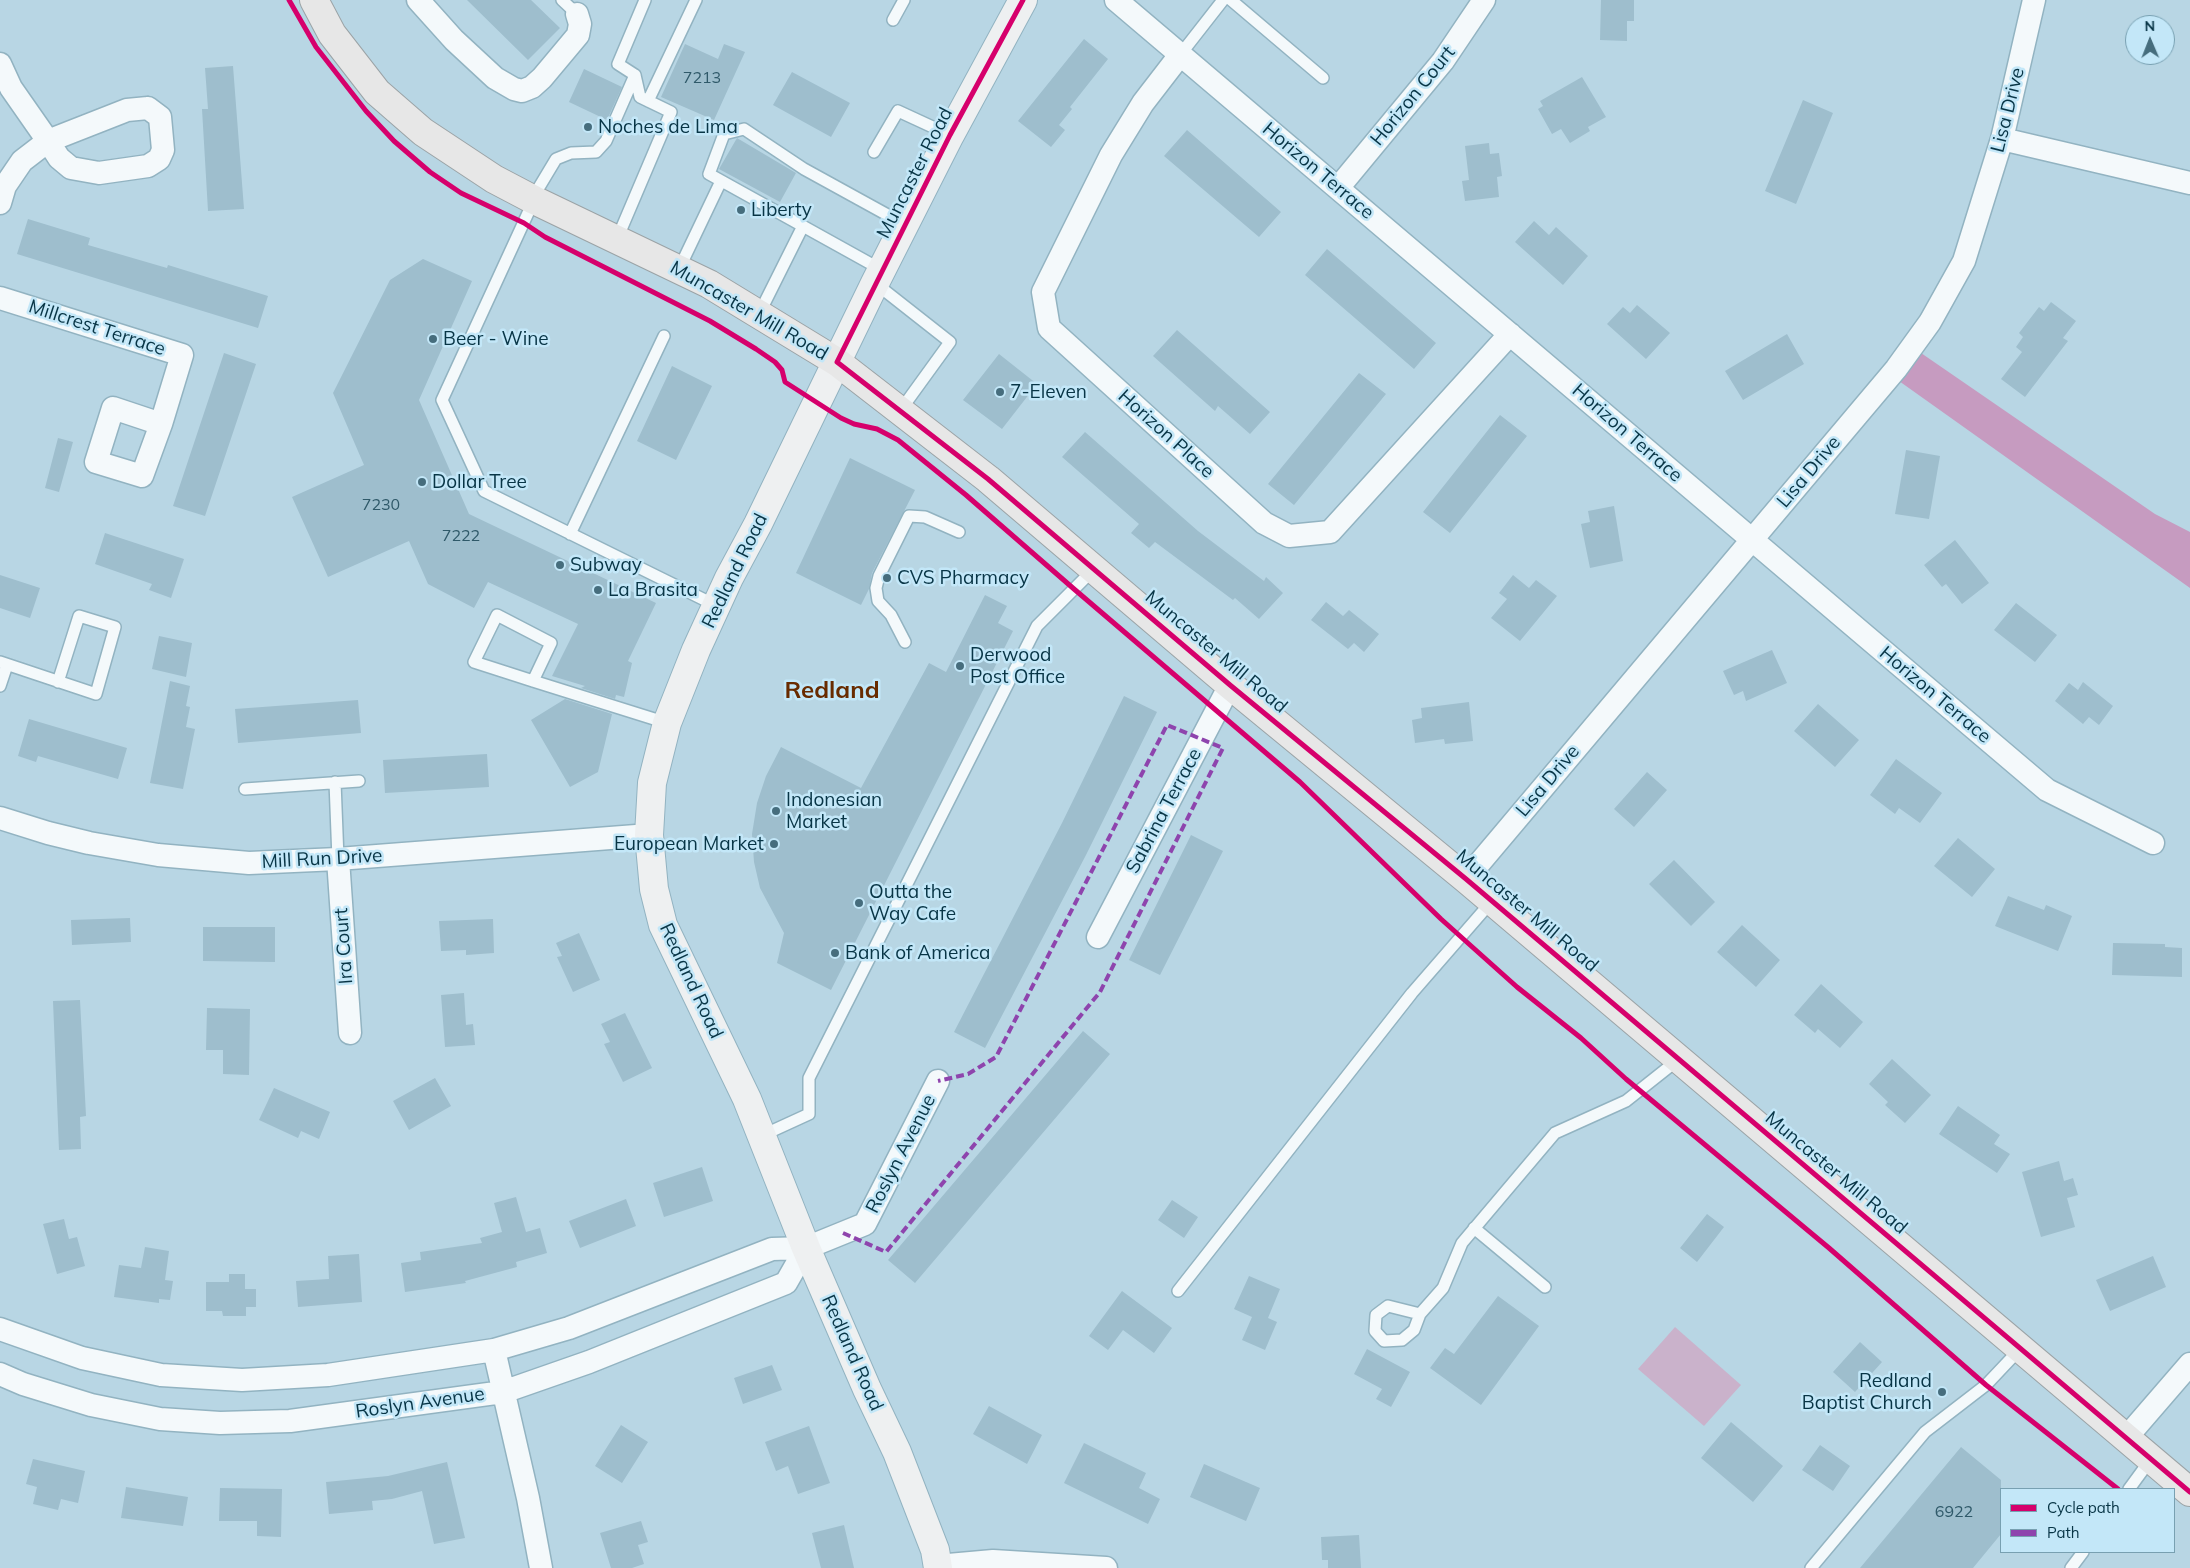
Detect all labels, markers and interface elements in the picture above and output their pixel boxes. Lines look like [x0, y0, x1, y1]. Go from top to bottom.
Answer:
north arrow [2125, 15, 2175, 65]
text: N [2144, 17, 2155, 35]
street label: Horizon Court [1366, 42, 1460, 150]
street label: Lisa Drive [1986, 65, 2030, 155]
house number: 7213 [683, 68, 721, 88]
street label: Muncaster Road [872, 104, 958, 242]
place label: Noches de Lima [598, 116, 738, 138]
street label: Horizon Terrace [1258, 118, 1378, 224]
marker: Noches de Lima [582, 121, 594, 133]
place label: Liberty [751, 199, 812, 221]
marker: Liberty [735, 204, 747, 216]
street label: Muncaster Mill Road [666, 256, 832, 366]
street label: Millcrest Terrace [26, 295, 168, 361]
place label: Beer - Wine [443, 328, 549, 350]
marker: Beer - Wine [427, 333, 439, 345]
street label: Horizon Terrace [1567, 379, 1687, 487]
place label: 7-Eleven [1010, 381, 1087, 403]
street label: Horizon Place [1113, 385, 1219, 483]
marker: 7-Eleven [994, 386, 1006, 398]
street label: Lisa Drive [1772, 432, 1846, 512]
place label: Dollar Tree [432, 471, 527, 493]
marker: Dollar Tree [416, 476, 428, 488]
house number: 7230 [362, 495, 400, 515]
street label: Redland Road [697, 510, 773, 632]
house number: 7222 [442, 526, 480, 546]
place label: Subway [570, 554, 642, 576]
marker: Subway [554, 559, 566, 571]
place label: CVS Pharmacy [897, 567, 1029, 589]
marker: CVS Pharmacy [881, 572, 893, 584]
place label: La Brasita [608, 579, 698, 601]
marker: La Brasita [592, 584, 604, 596]
street label: Muncaster Mill Road [1140, 586, 1292, 718]
street label: Horizon Terrace [1875, 642, 1995, 748]
place label: Derwood Post Office [970, 644, 1065, 688]
marker: Derwood Post Office [954, 660, 966, 672]
district label: Redland [784, 677, 880, 705]
street label: Lisa Drive [1511, 741, 1585, 821]
street label: Sabrina Terrace [1121, 744, 1207, 878]
place label: Indonesian Market [786, 789, 882, 833]
marker: Indonesian Market [770, 805, 782, 817]
place label: European Market [614, 833, 764, 855]
marker: European Market [768, 838, 780, 850]
street label: Mill Run Drive [261, 844, 383, 874]
street label: Muncaster Mill Road [1451, 845, 1603, 977]
place label: Outta the Way Cafe [869, 881, 956, 925]
marker: Outta the Way Cafe [853, 897, 865, 909]
street label: Ira Court [330, 907, 358, 985]
street label: Redland Road [654, 920, 728, 1042]
place label: Bank of America [845, 942, 990, 964]
marker: Bank of America [829, 947, 841, 959]
street label: Roslyn Avenue [861, 1091, 941, 1217]
street label: Muncaster Mill Road [1760, 1107, 1912, 1239]
street label: Redland Road [816, 1291, 888, 1415]
place label: Redland Baptist Church [1802, 1370, 1932, 1414]
street label: Roslyn Avenue [354, 1383, 486, 1423]
marker: Redland Baptist Church [1936, 1386, 1948, 1398]
legend [2000, 1488, 2175, 1553]
text: Cycle path [2047, 1498, 2120, 1517]
house number: 6922 [1935, 1502, 1973, 1522]
text: Path [2047, 1523, 2079, 1542]

